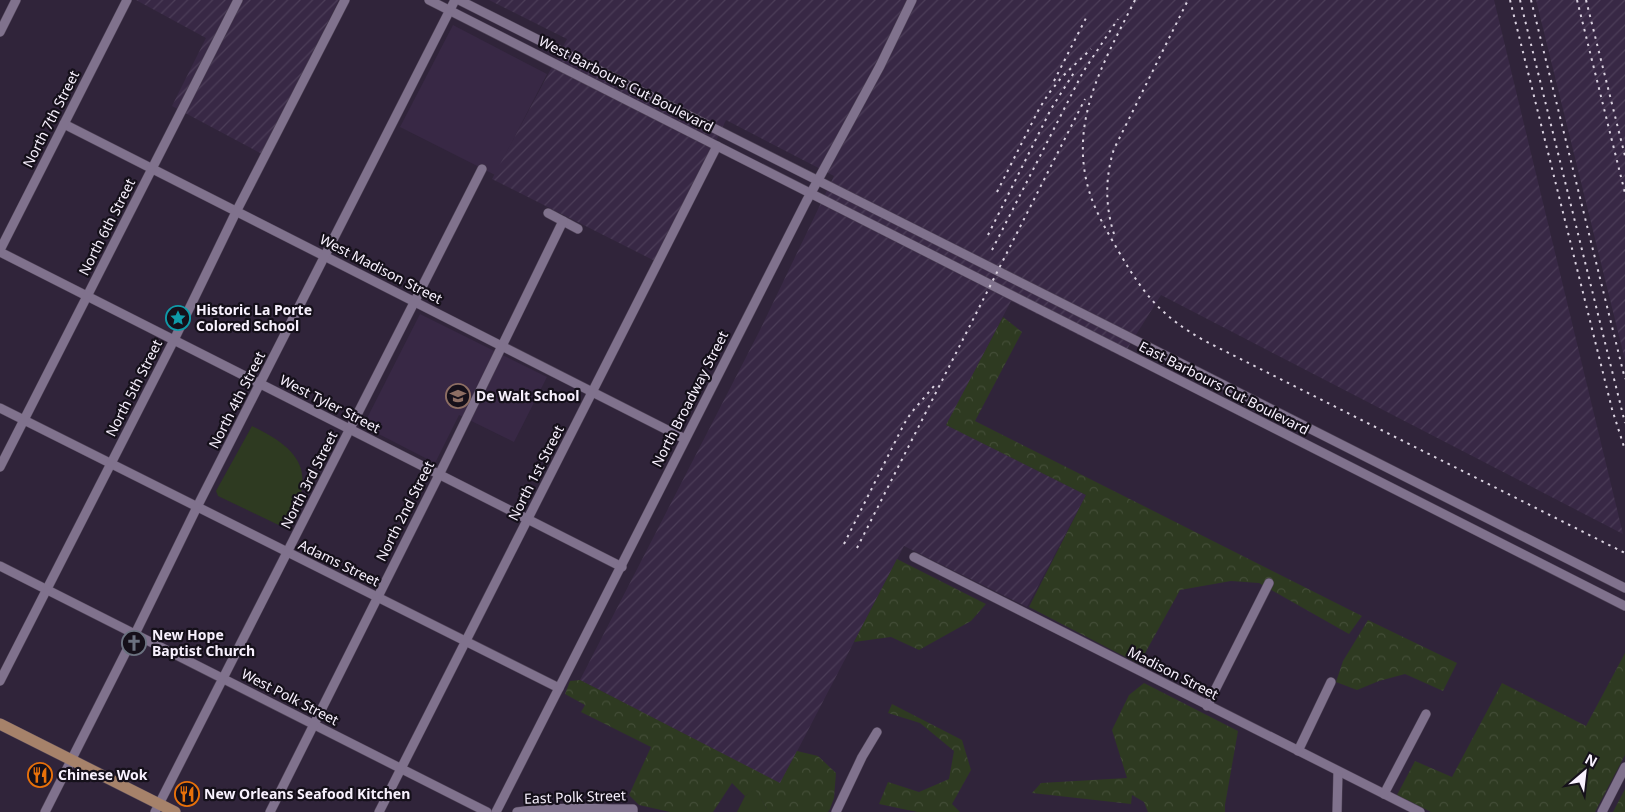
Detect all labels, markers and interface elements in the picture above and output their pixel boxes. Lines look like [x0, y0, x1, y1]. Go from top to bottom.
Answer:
street label: West Barbours Cut Boulevard [536, 31, 717, 136]
street label: North 7th Street [18, 67, 83, 171]
street label: North 6th Street [74, 175, 139, 279]
street label: West Madison Street [317, 229, 446, 308]
place label: Historic La Porte Colored School [196, 300, 312, 335]
place icon: Historic La Porte Colored School [165, 305, 191, 331]
street label: North Broadway Street [647, 327, 732, 470]
street label: North 5th Street [101, 336, 166, 440]
street label: East Barbours Cut Boulevard [1136, 336, 1312, 439]
street label: North 4th Street [204, 348, 269, 452]
street label: West Tyler Street [277, 370, 384, 437]
school or university icon: De Walt School [445, 383, 471, 409]
place label: De Walt School [476, 386, 580, 405]
street label: North 1st Street [503, 422, 568, 524]
street label: North 3rd Street [276, 428, 341, 532]
street label: North 2nd Street [371, 457, 438, 564]
street label: Adams Street [296, 535, 383, 590]
place label: New Hope Baptist Church [152, 625, 255, 660]
church icon: New Hope Baptist Church [121, 630, 147, 656]
street label: Madison Street [1125, 642, 1222, 704]
street label: West Polk Street [238, 664, 342, 729]
north arrow [1560, 747, 1610, 797]
text: N [1582, 749, 1601, 771]
restaurant icon: Chinese Wok [27, 762, 53, 788]
place label: Chinese Wok [58, 765, 148, 784]
restaurant icon: New Orleans Seafood Kitchen [174, 781, 200, 807]
place label: New Orleans Seafood Kitchen [204, 784, 410, 803]
street label: East Polk Street [524, 785, 626, 808]

